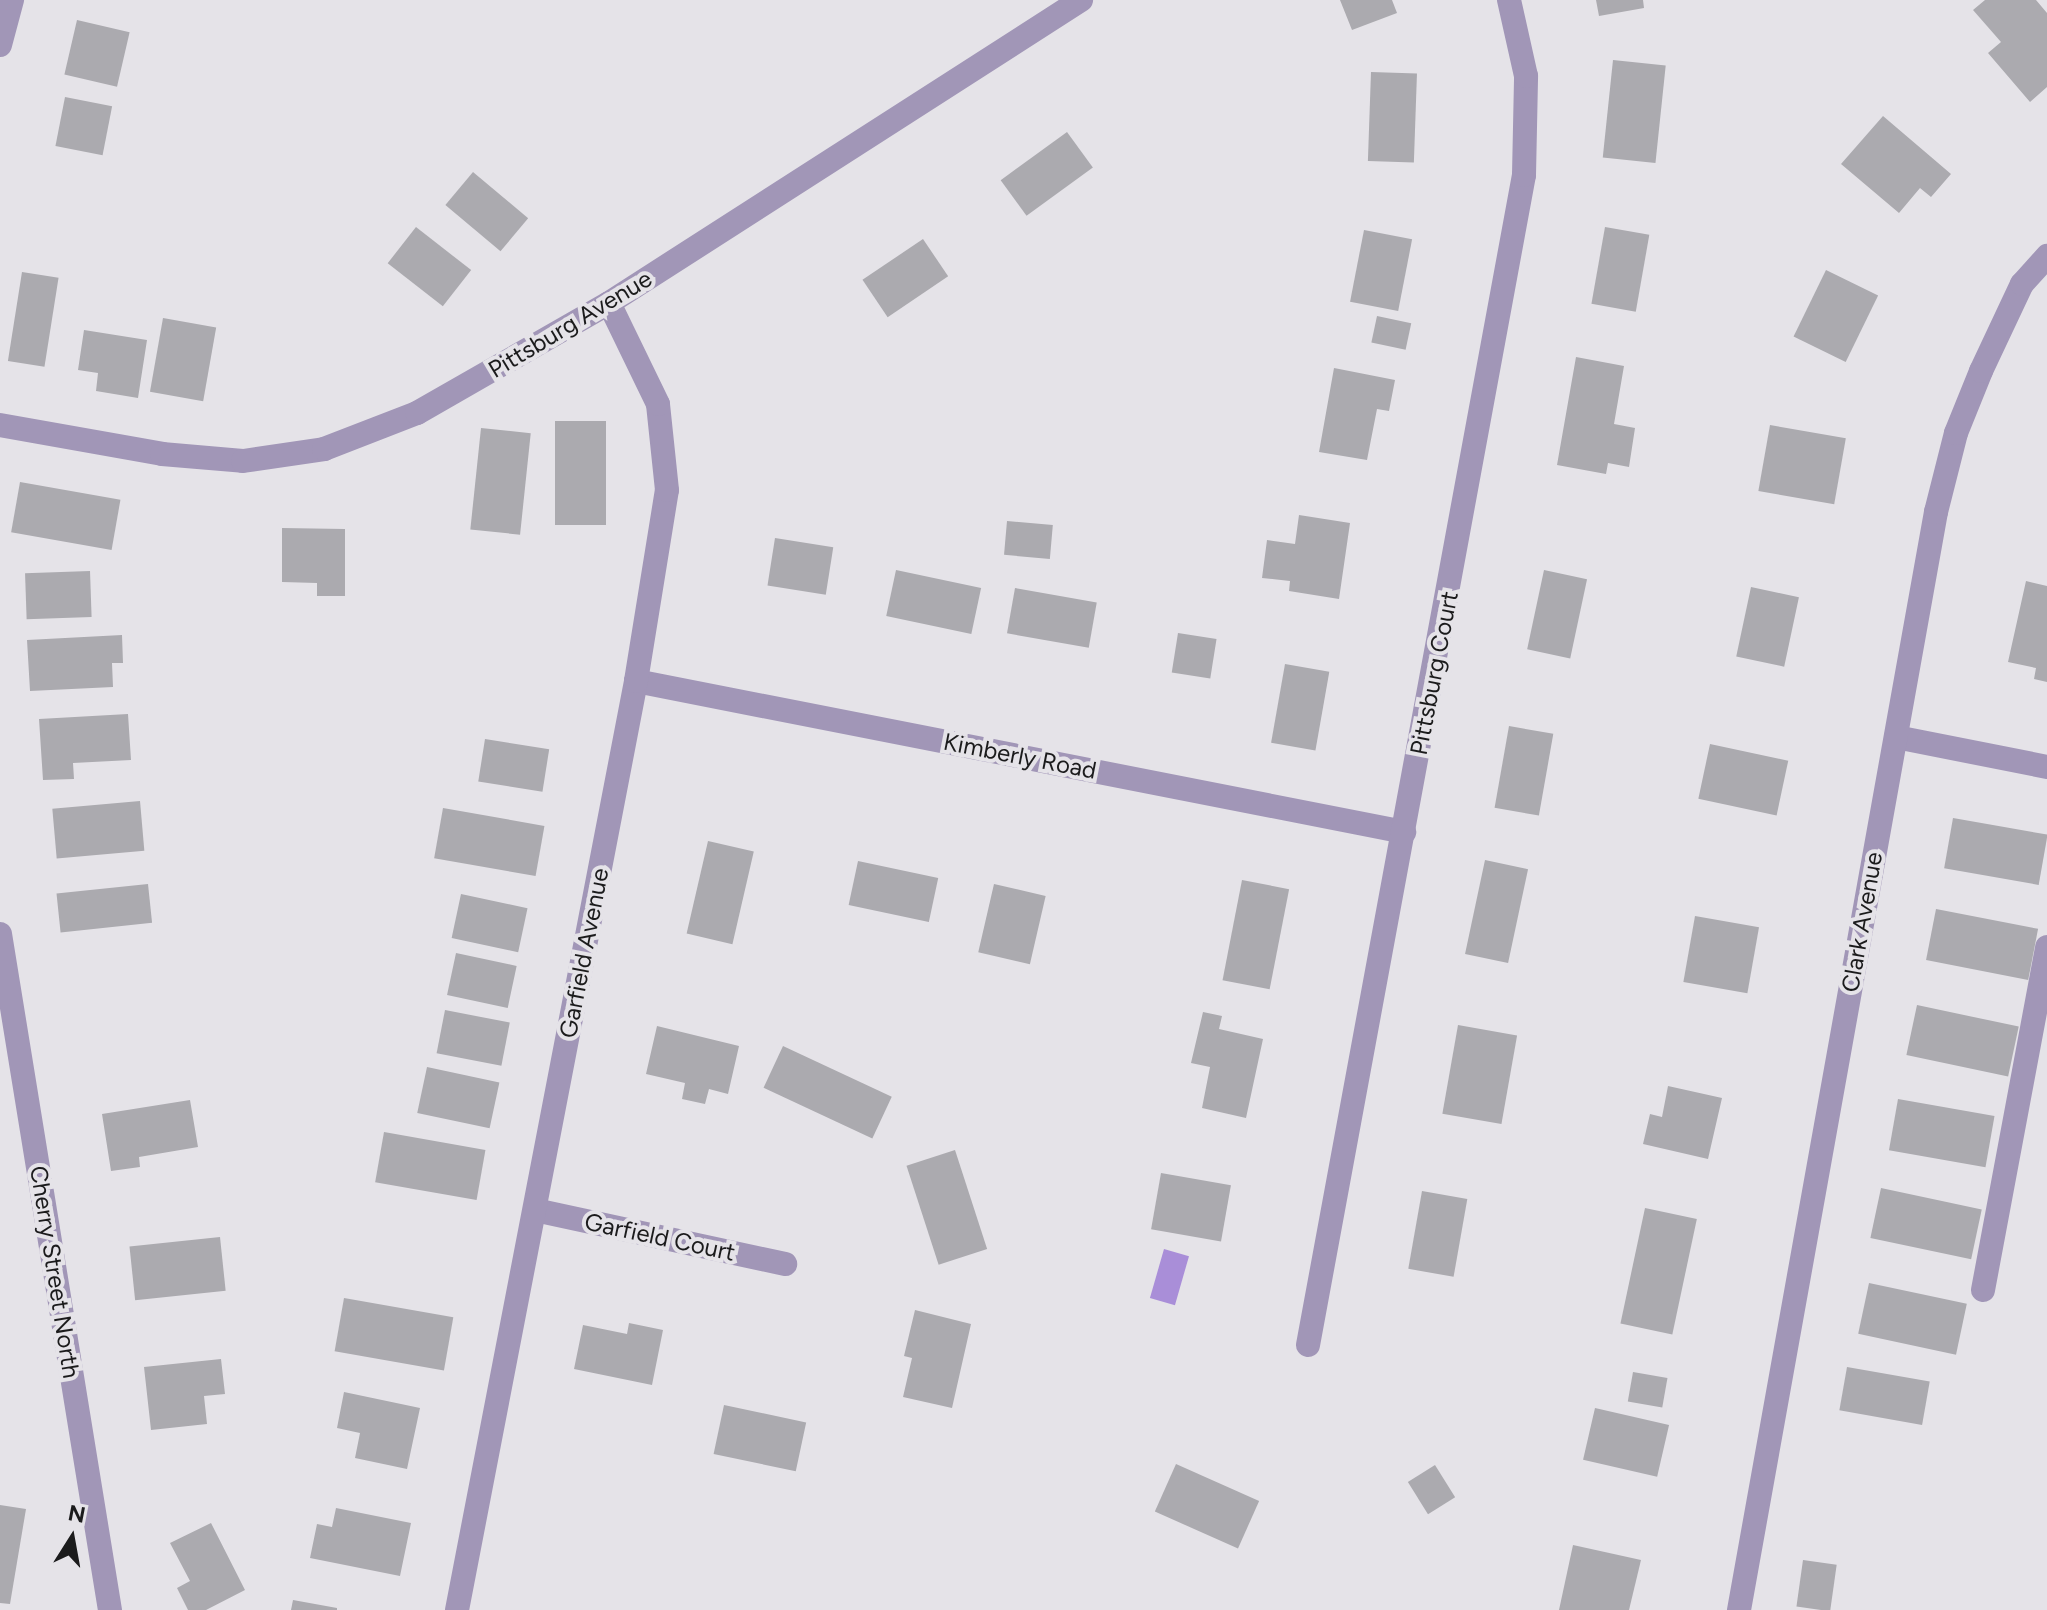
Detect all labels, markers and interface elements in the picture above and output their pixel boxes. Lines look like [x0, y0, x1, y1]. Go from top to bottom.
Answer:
street label: Pittsburg Avenue [483, 264, 657, 384]
street label: Pittsburg Court [1404, 589, 1464, 757]
street label: Kimberly Road [941, 727, 1099, 785]
street label: Clark Avenue [1836, 850, 1888, 994]
street label: Garfield Avenue [553, 866, 615, 1040]
street label: Cherry Street North [24, 1164, 86, 1380]
street label: Garfield Court [582, 1207, 738, 1267]
north arrow [32, 1498, 112, 1578]
text: N [66, 1499, 88, 1529]

